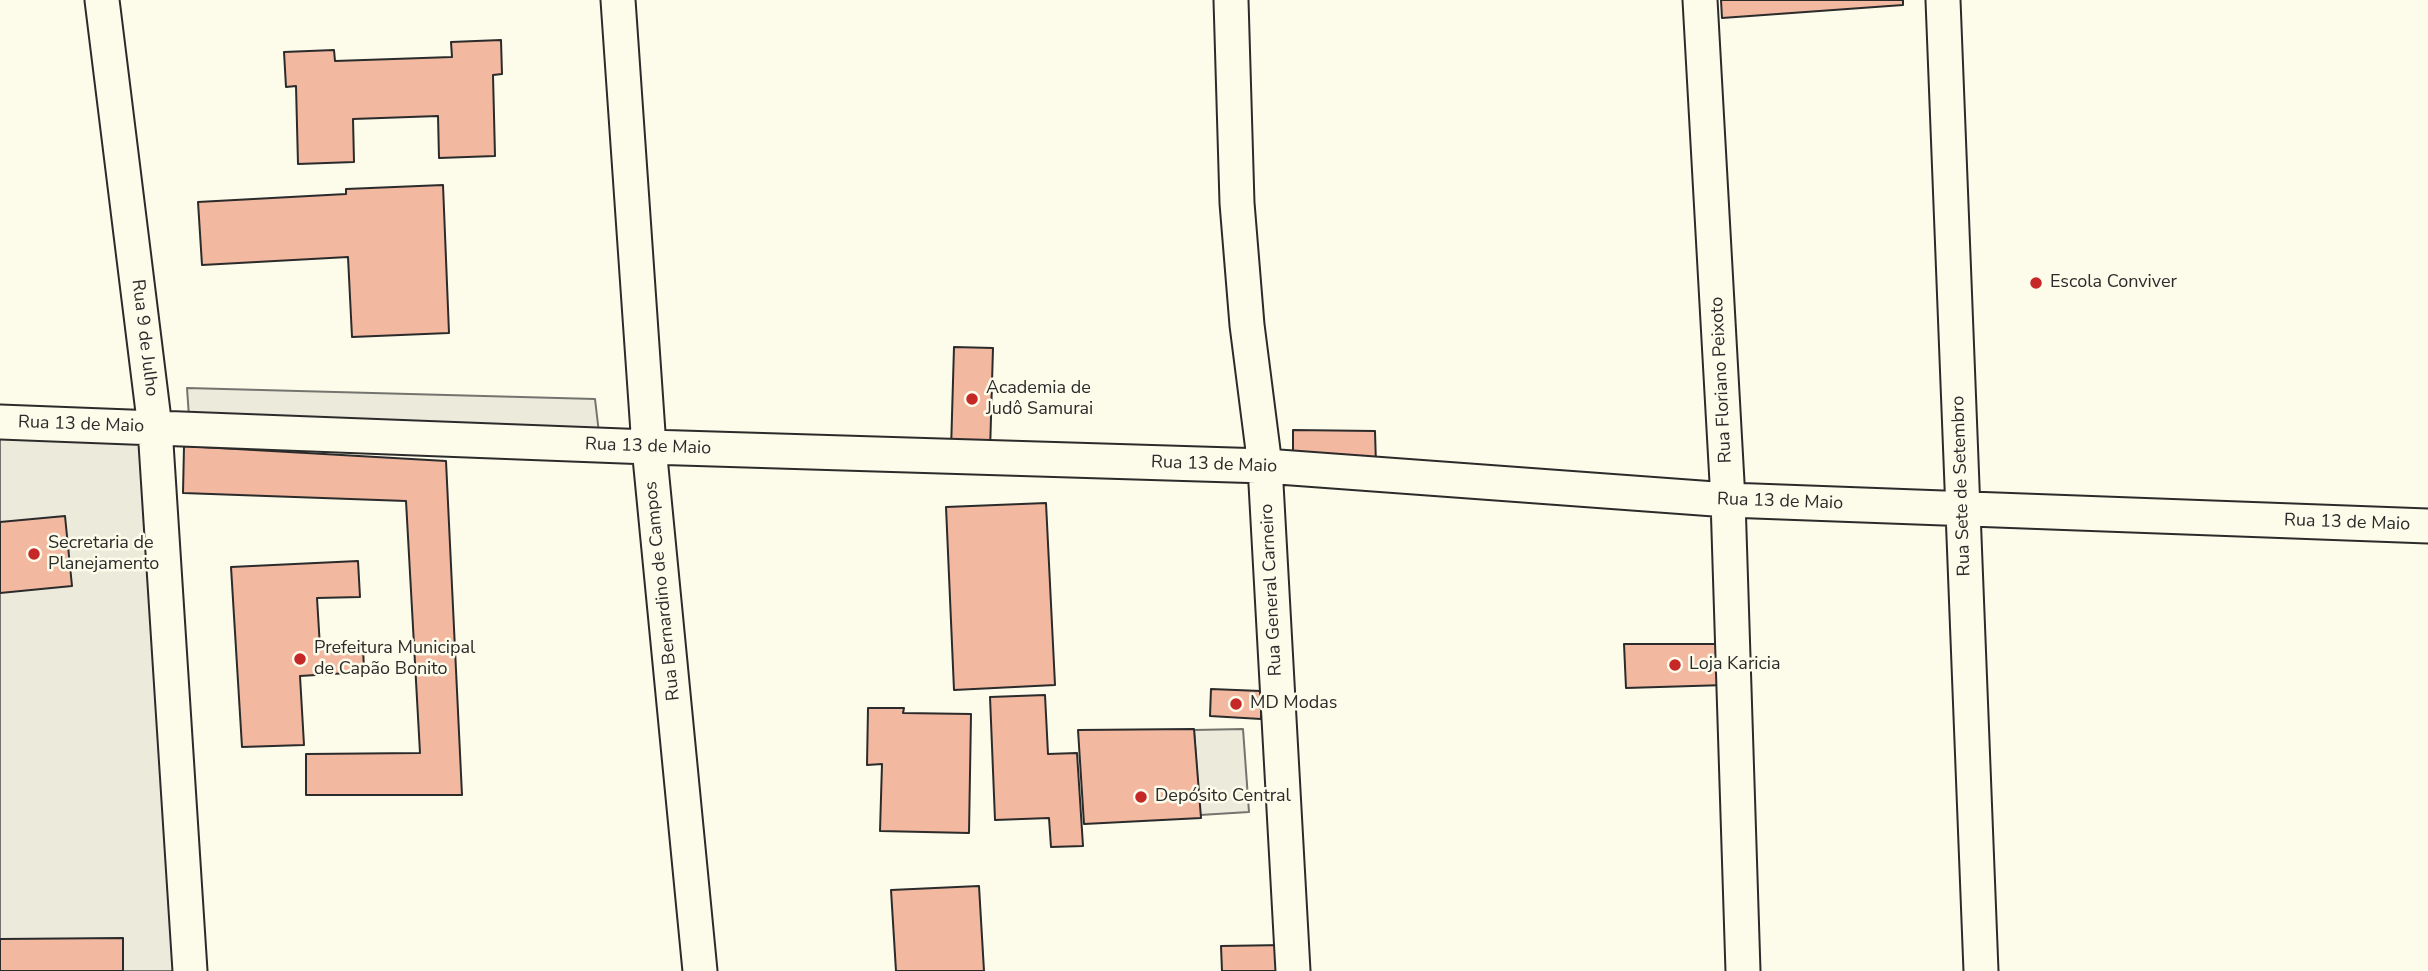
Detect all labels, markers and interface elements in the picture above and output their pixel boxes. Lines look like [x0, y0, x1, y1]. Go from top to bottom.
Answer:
place label: Escola Conviver [2050, 272, 2177, 294]
marker: Escola Conviver [2028, 275, 2044, 291]
street label: Rua 9 de Julho [126, 278, 162, 398]
street label: Rua Floriano Peixoto [1707, 296, 1737, 464]
place label: Academia de Judô Samurai [986, 378, 1093, 420]
marker: Academia de Judô Samurai [964, 391, 980, 407]
street label: Rua Sete de Setembro [1948, 395, 1976, 577]
street label: Rua 13 de Maio [17, 412, 145, 438]
street label: Rua 13 de Maio [584, 434, 712, 460]
street label: Rua 13 de Maio [1150, 452, 1278, 478]
street label: Rua Bernardino de Campos [641, 480, 685, 702]
street label: Rua 13 de Maio [1716, 489, 1844, 515]
street label: Rua General Carneiro [1257, 503, 1287, 677]
street label: Rua 13 de Maio [2283, 510, 2411, 536]
place label: Secretaria de Planejamento [48, 533, 159, 576]
marker: Secretaria de Planejamento [26, 546, 42, 562]
place label: Prefeitura Municipal de Capão Bonito [314, 638, 475, 680]
marker: Prefeitura Municipal de Capão Bonito [292, 651, 308, 667]
place label: Loja Karicia [1689, 654, 1781, 676]
marker: Loja Karicia [1667, 657, 1683, 673]
place label: MD Modas [1250, 693, 1337, 715]
marker: MD Modas [1228, 696, 1244, 712]
place label: Depósito Central [1155, 786, 1291, 808]
marker: Depósito Central [1133, 789, 1149, 805]

